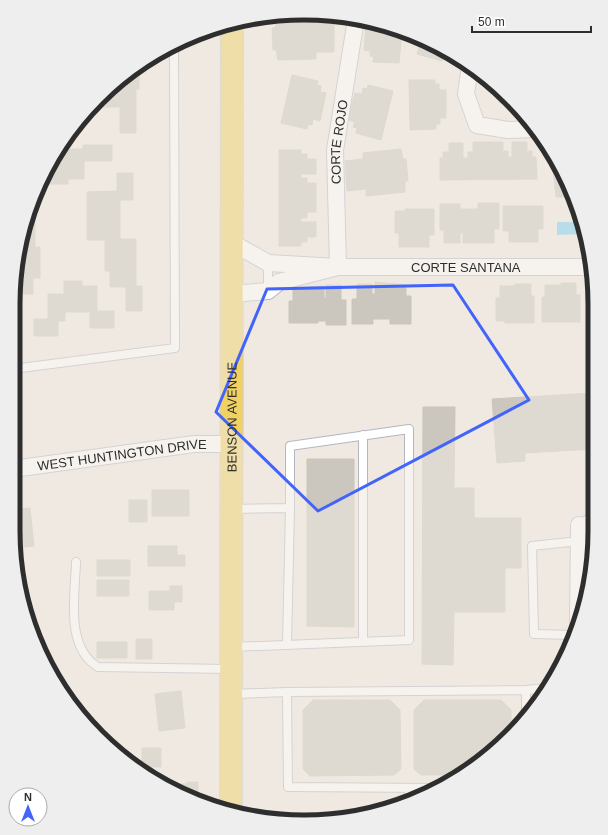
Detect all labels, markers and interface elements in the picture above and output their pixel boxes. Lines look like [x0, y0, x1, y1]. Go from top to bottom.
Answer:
scale bar [472, 8, 591, 34]
text: 50 m [478, 15, 505, 29]
street label: CORTE ROJO [327, 99, 350, 184]
street label: CORTE SANTANA [411, 260, 521, 275]
street label: BENSON AVENUE [224, 361, 239, 472]
street label: WEST HUNTINGTON DRIVE [36, 436, 207, 473]
north arrow [8, 787, 48, 827]
text: N [24, 791, 32, 803]

